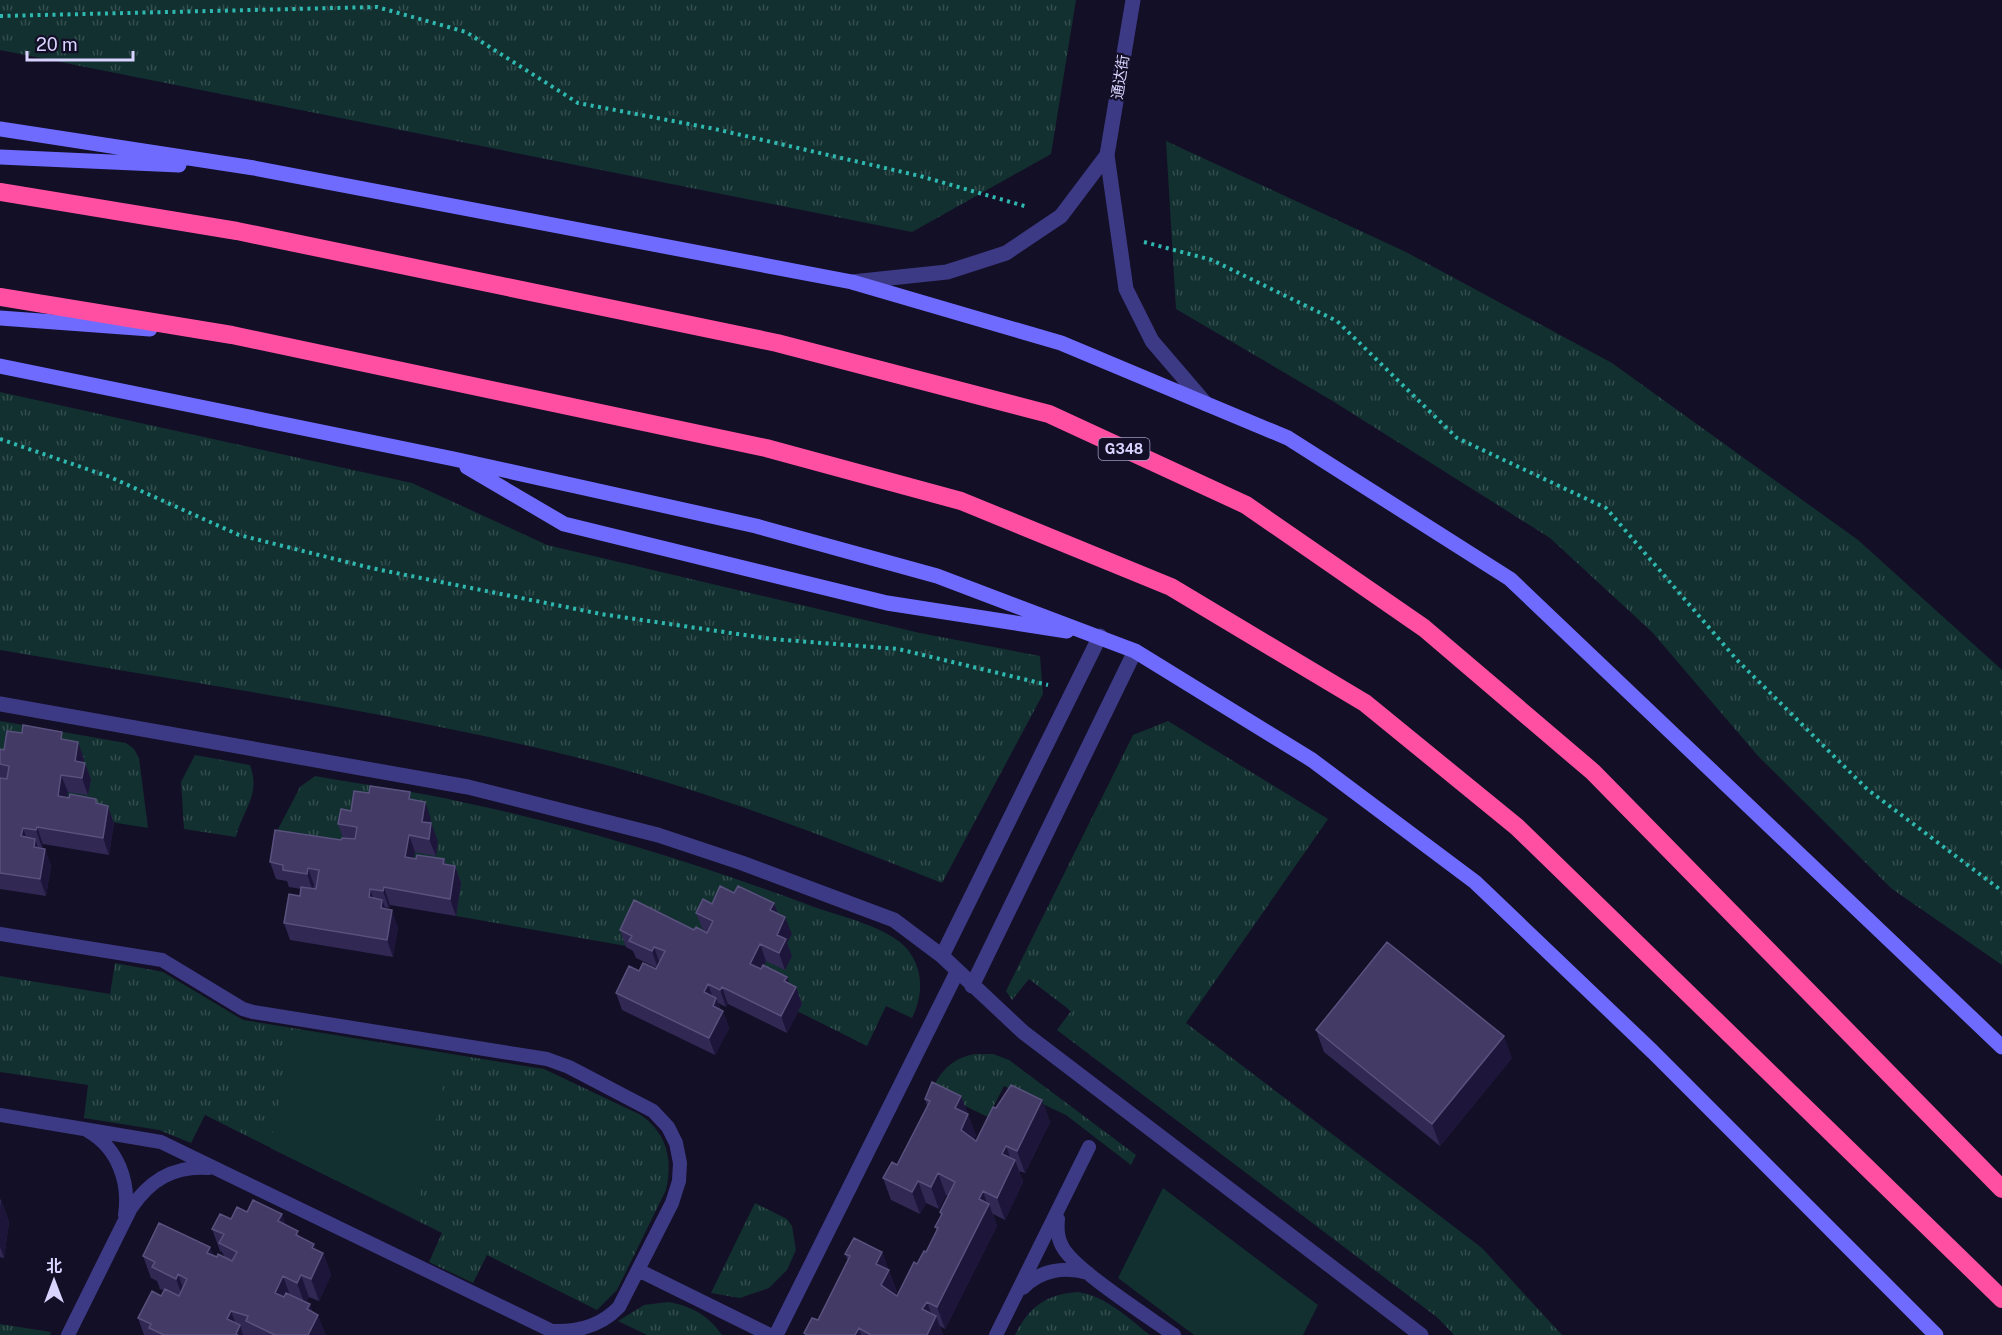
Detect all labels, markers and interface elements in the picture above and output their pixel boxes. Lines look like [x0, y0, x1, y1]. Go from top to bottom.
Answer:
scale bar [27, 24, 134, 62]
text: 20 m [36, 34, 78, 55]
street label: 通达街 [1108, 53, 1132, 101]
road number: G348 [1098, 438, 1150, 460]
north arrow [24, 1251, 84, 1311]
text: 北 [46, 1257, 62, 1276]

